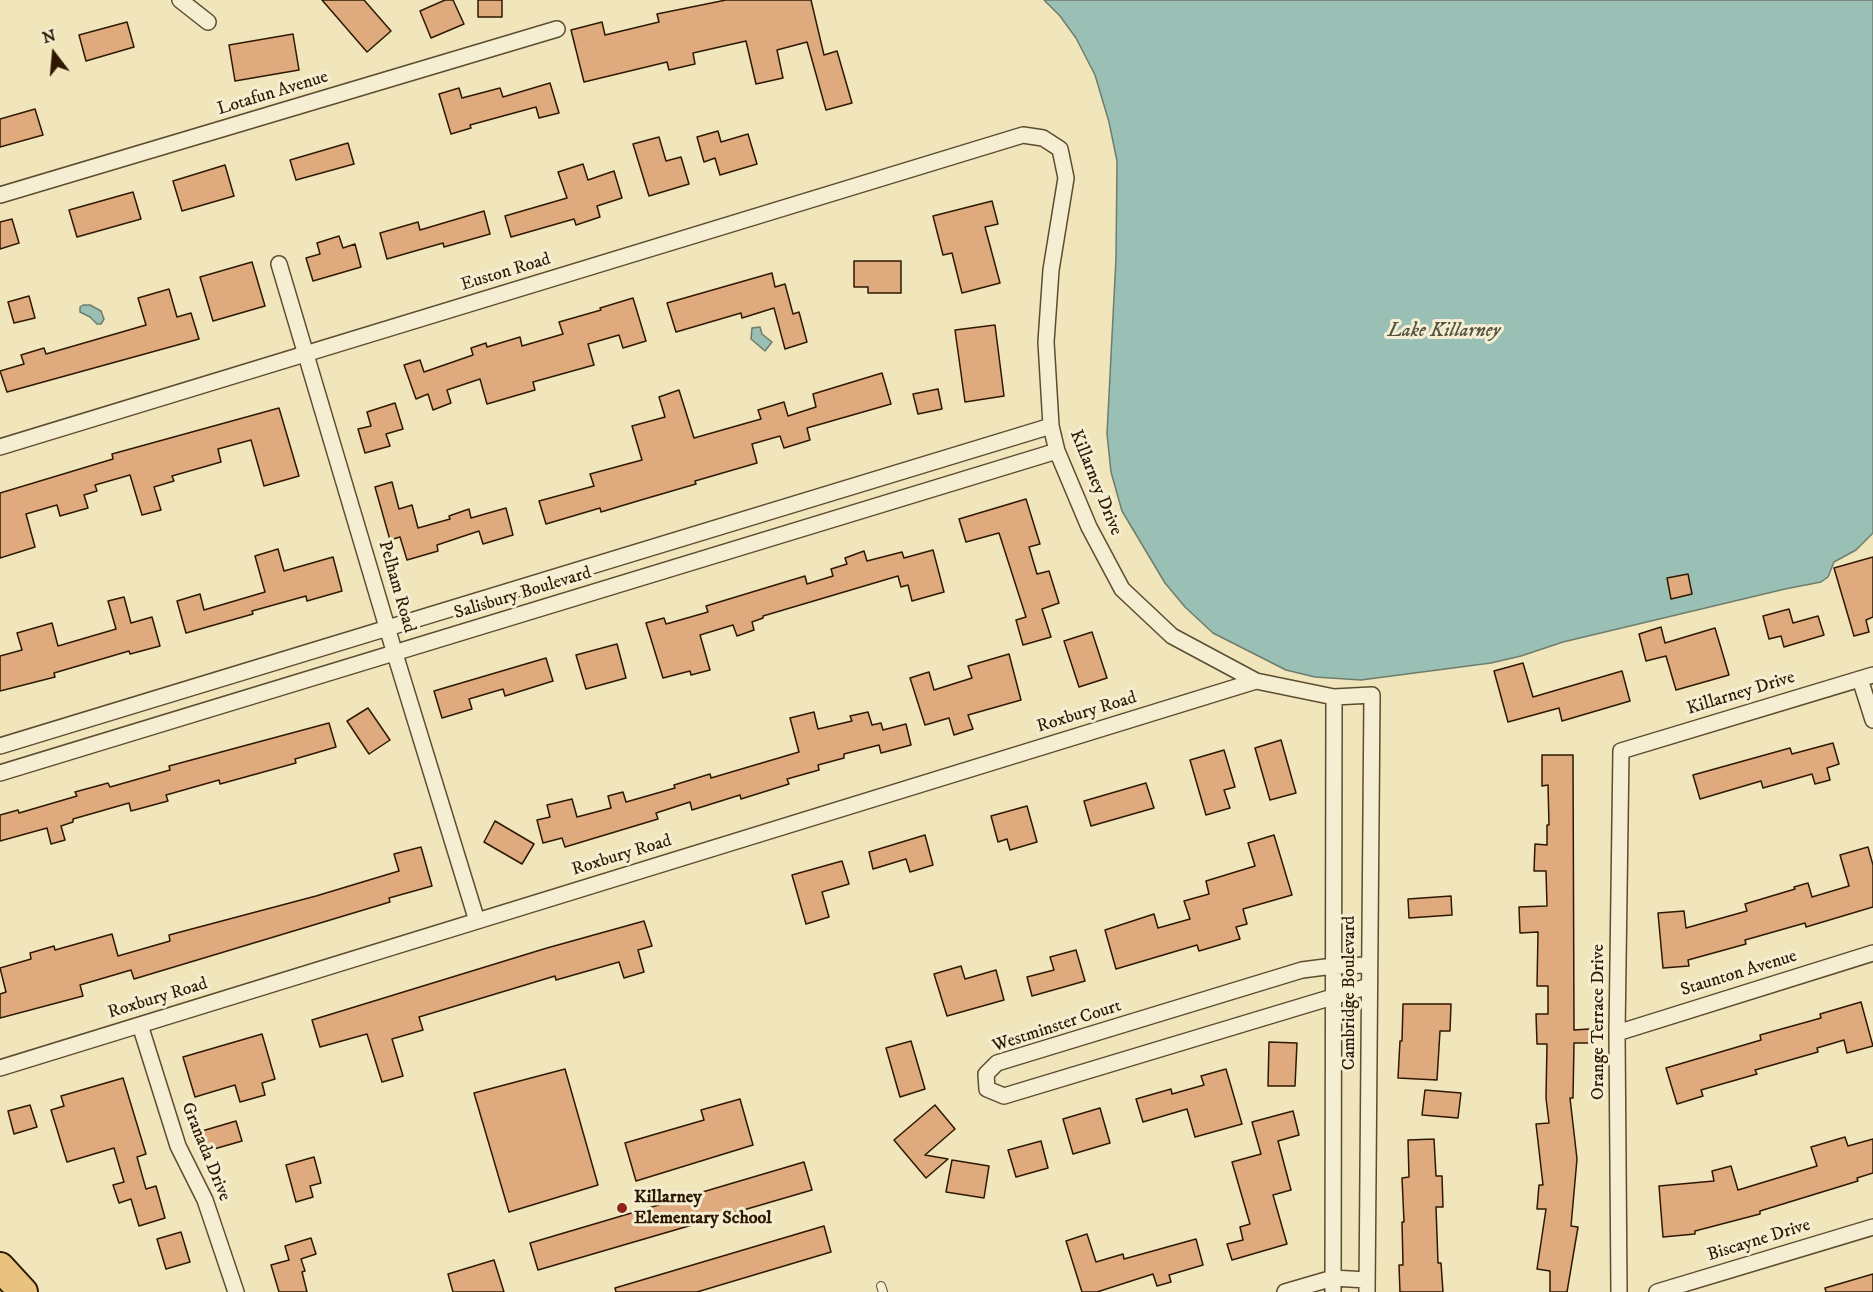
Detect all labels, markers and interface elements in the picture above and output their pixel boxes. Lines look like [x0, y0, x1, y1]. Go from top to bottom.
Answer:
north arrow [24, 24, 84, 84]
text: N [40, 25, 58, 48]
street label: Lotafun Avenue [215, 67, 331, 121]
street label: Euston Road [459, 249, 553, 297]
water label: Lake Killarney [1388, 320, 1500, 344]
street label: Killarney Drive [1064, 427, 1126, 539]
street label: Pelham Road [373, 538, 419, 636]
street label: Salisbury Boulevard [452, 563, 594, 625]
street label: Killarney Drive [1684, 667, 1798, 721]
street label: Roxbury Road [1035, 688, 1139, 738]
street label: Roxbury Road [570, 831, 674, 881]
street label: Cambridge Boulevard [1339, 916, 1361, 1070]
street label: Orange Terrace Drive [1588, 944, 1610, 1100]
street label: Staunton Avenue [1678, 946, 1800, 1002]
street label: Roxbury Road [106, 974, 210, 1024]
street label: Westminster Court [990, 996, 1124, 1058]
street label: Granada Drive [175, 1099, 235, 1205]
place label: Killarney Elementary School [634, 1187, 772, 1230]
marker: Killarney Elementary School [615, 1201, 629, 1215]
street label: Biscayne Drive [1705, 1215, 1813, 1267]

